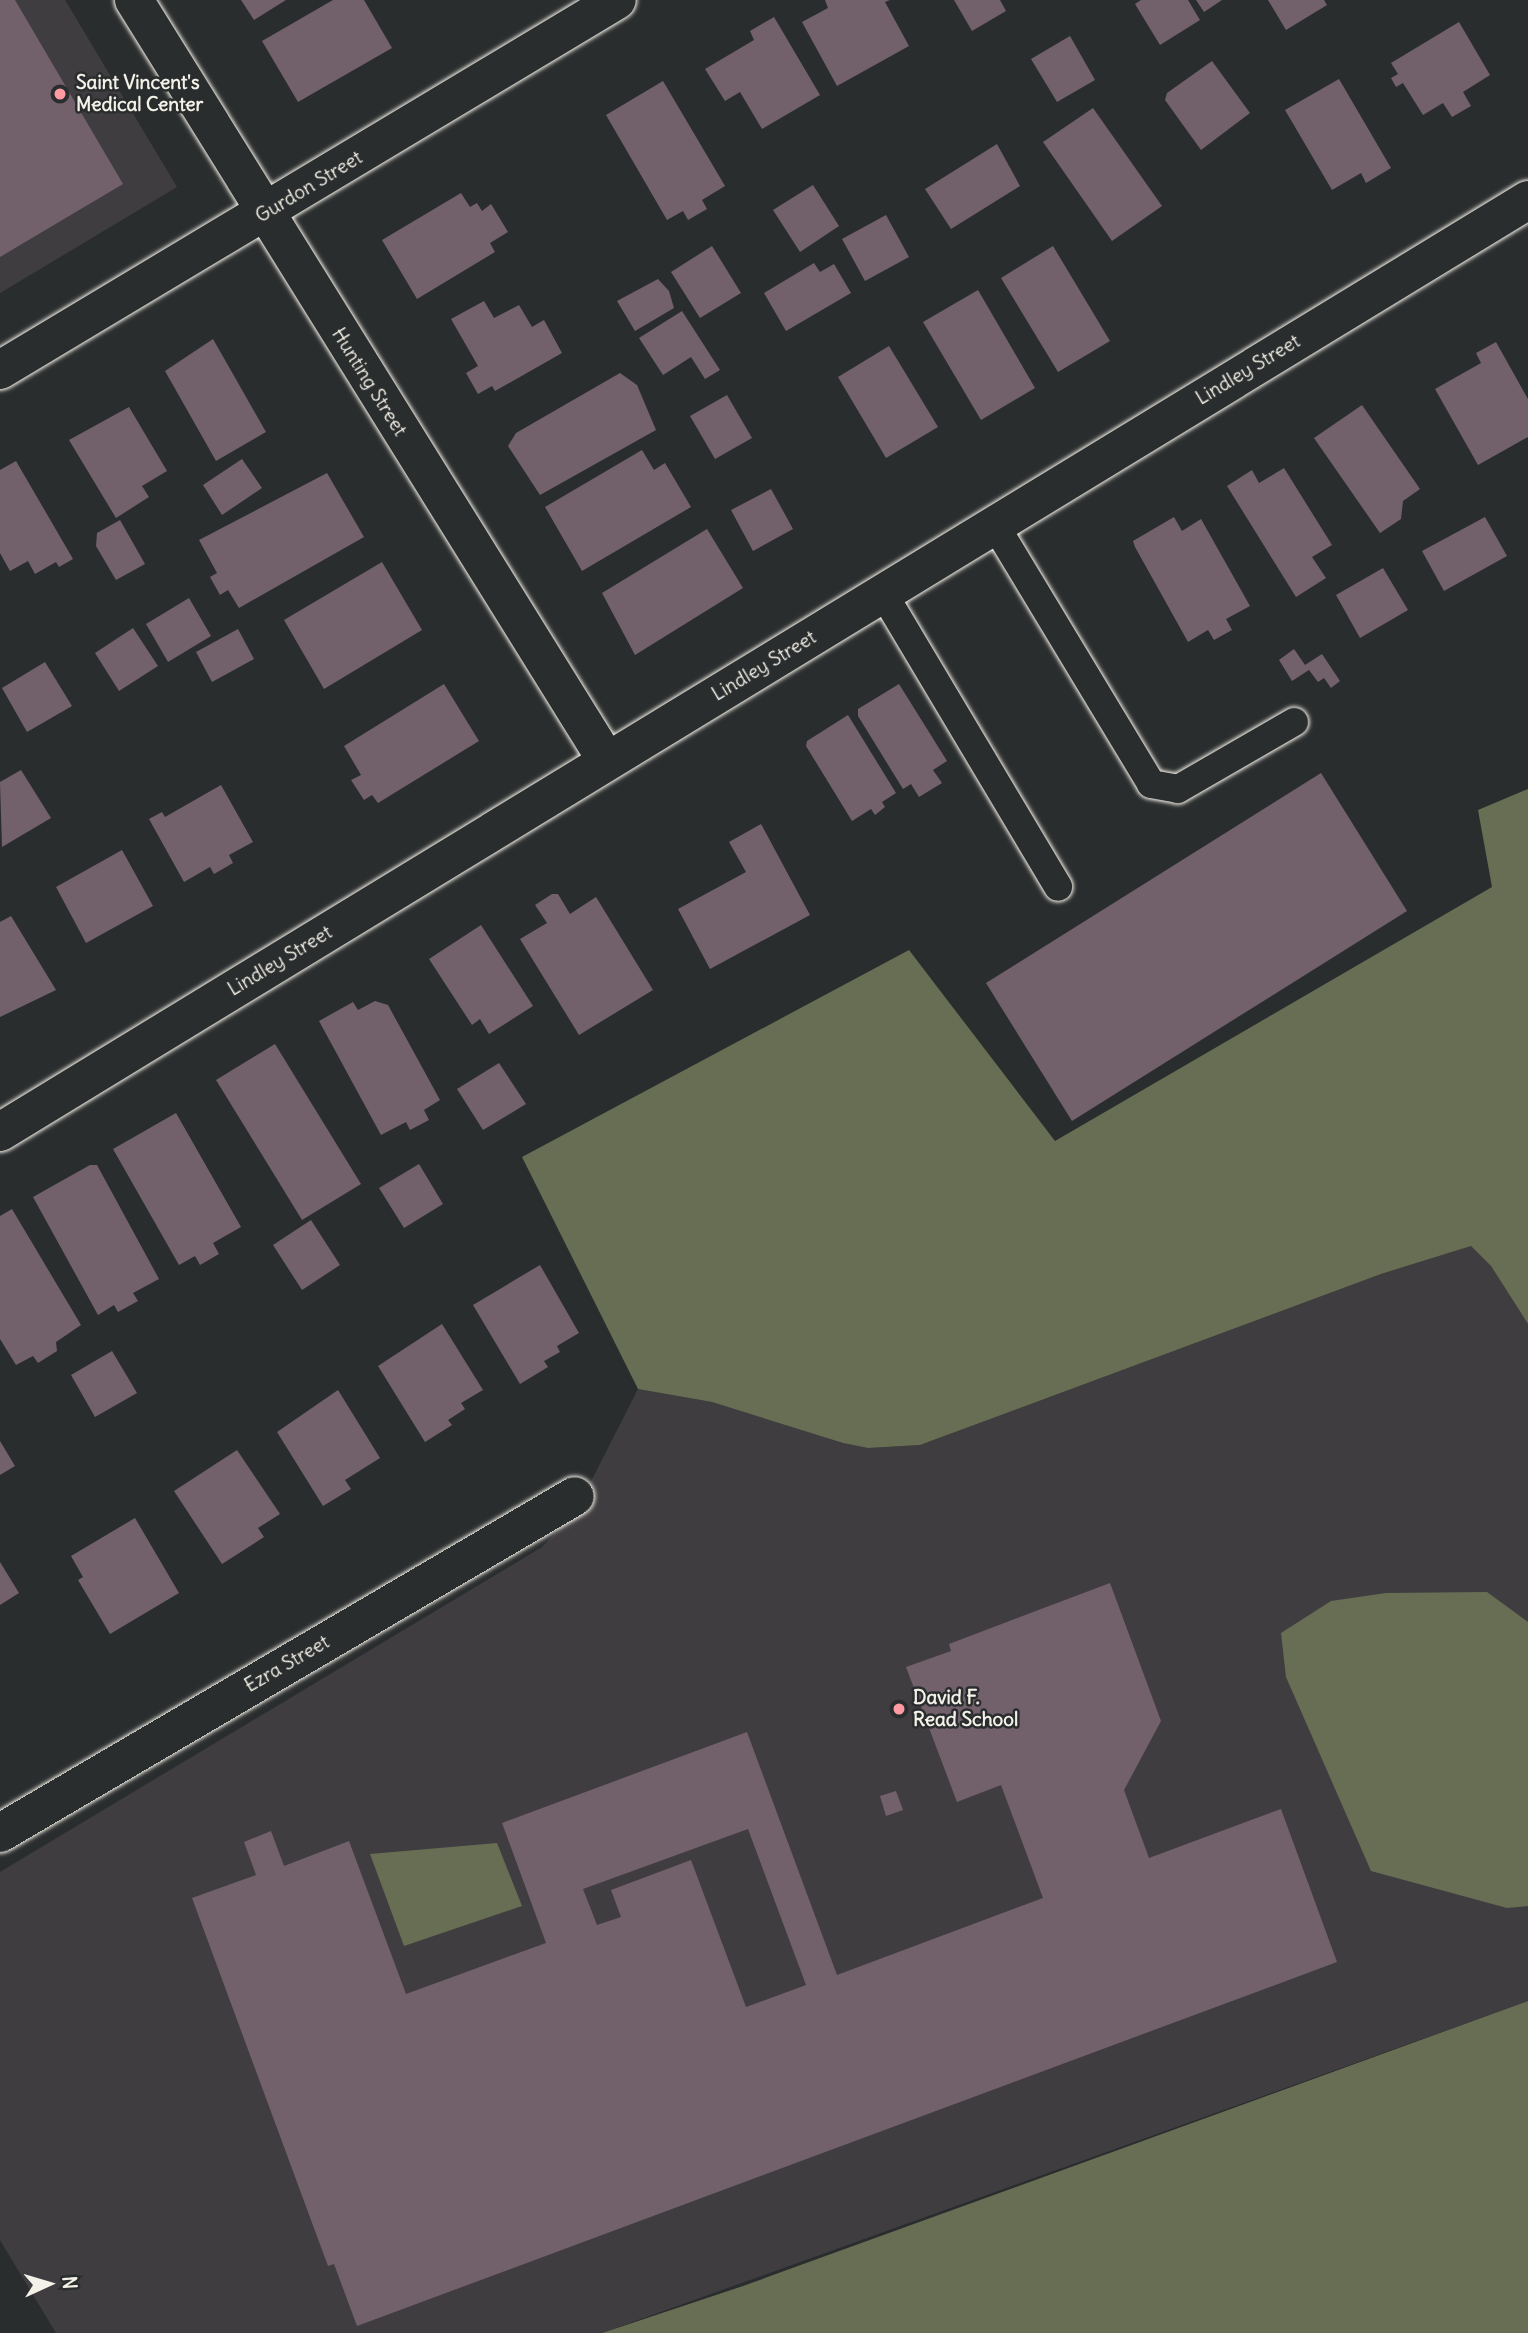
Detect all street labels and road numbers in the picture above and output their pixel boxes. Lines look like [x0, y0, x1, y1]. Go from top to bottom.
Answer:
street label: Gurdon Street [252, 146, 366, 228]
street label: Hunting Street [327, 324, 411, 440]
street label: Lindley Street [1192, 330, 1304, 410]
street label: Lindley Street [708, 626, 820, 706]
street label: Lindley Street [224, 921, 336, 1001]
street label: Ezra Street [241, 1631, 333, 1697]

